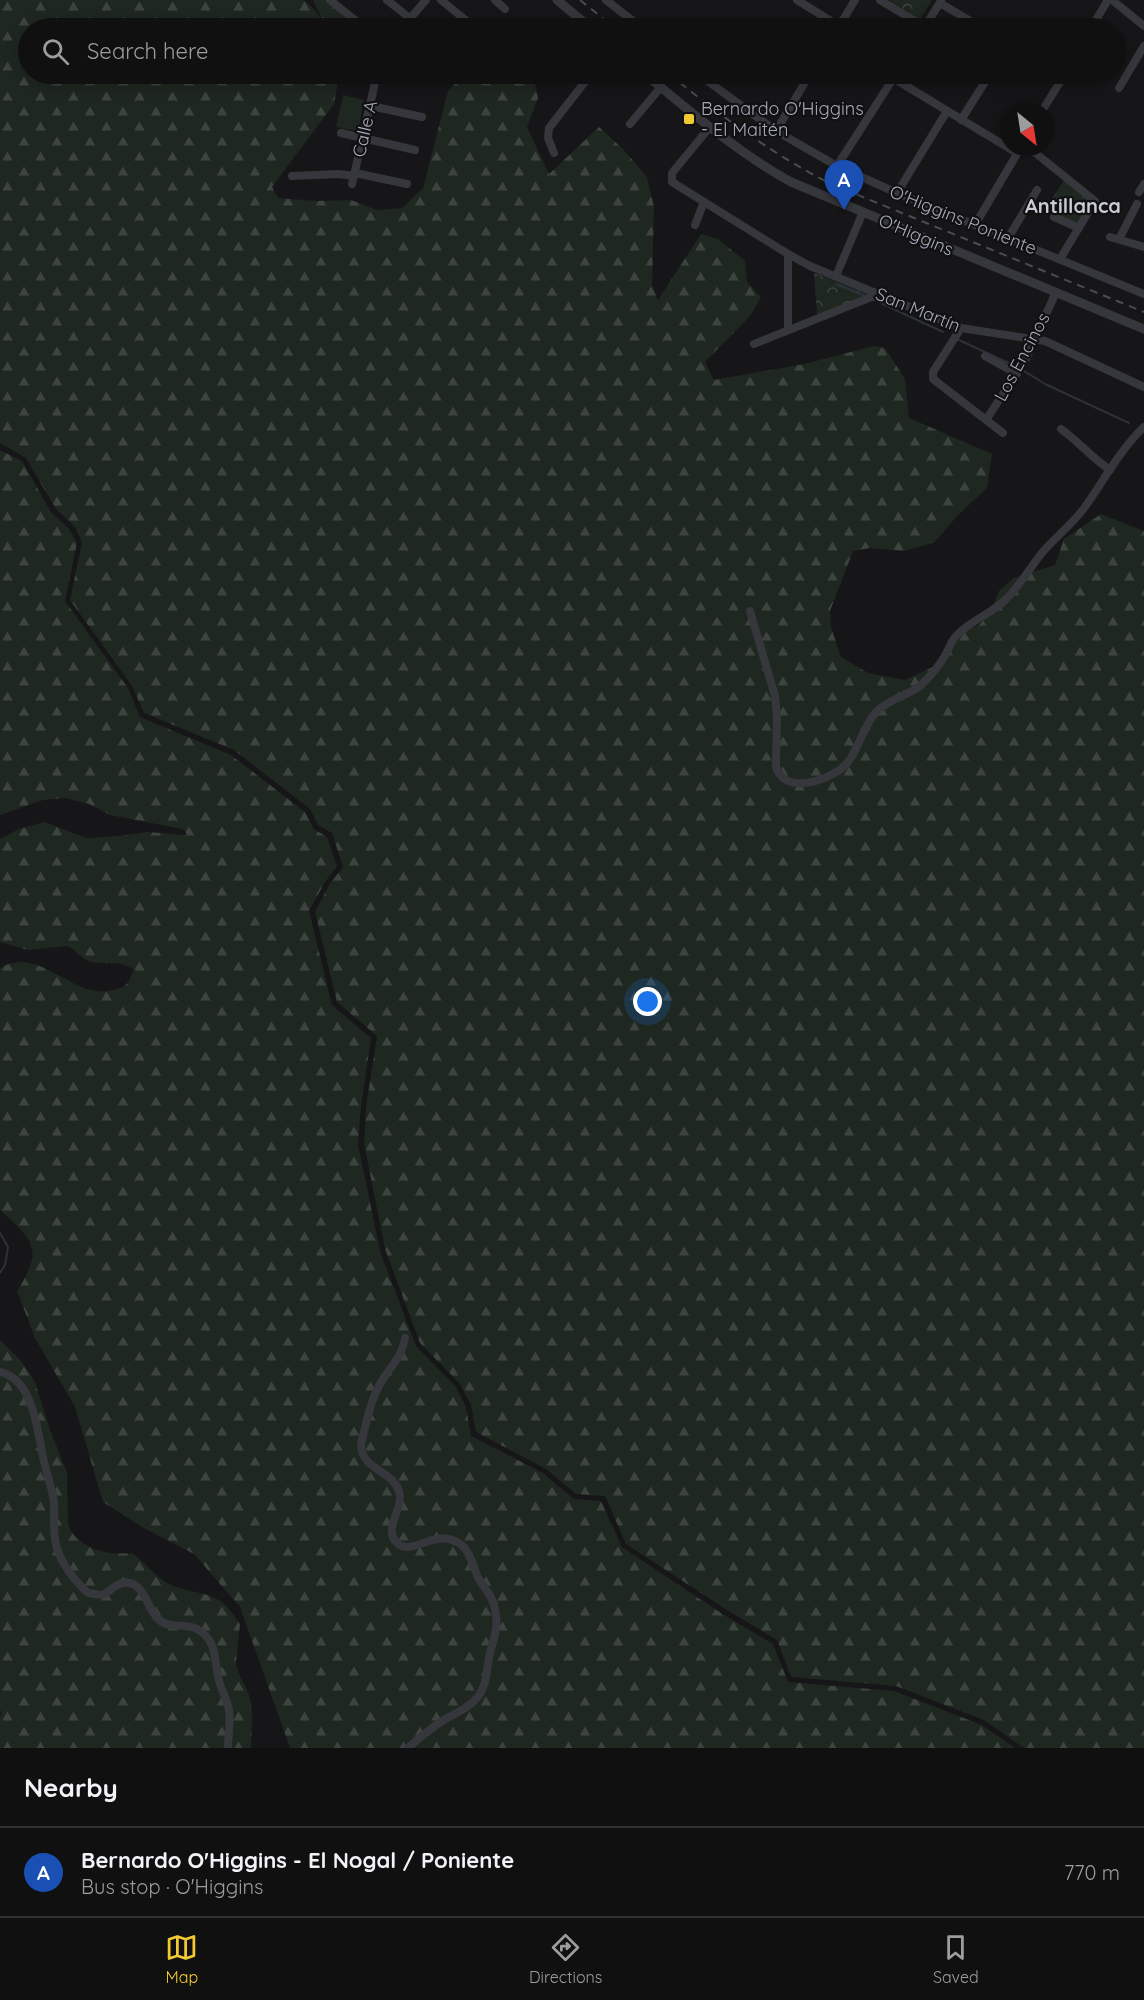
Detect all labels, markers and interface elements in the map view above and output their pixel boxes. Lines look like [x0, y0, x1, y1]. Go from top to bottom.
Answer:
search box [18, 18, 1126, 84]
icon: search [39, 35, 72, 68]
text: Search here [87, 37, 208, 65]
place label: Bernardo O'Higgins - El Maitén [701, 97, 864, 141]
street label: Calle A [347, 98, 382, 159]
north arrow [1000, 102, 1054, 156]
marker: Bernardo O'Higgins - El Maitén [682, 112, 696, 126]
pin: A [824, 160, 864, 210]
street label: O'Higgins Poniente [886, 181, 1040, 259]
district label: Antillanca [1025, 193, 1121, 218]
street label: O'Higgins [875, 210, 957, 260]
street label: San Martín [872, 282, 964, 337]
street label: Los Encinos [989, 308, 1055, 405]
your location [633, 987, 662, 1016]
text: Nearby [24, 1771, 118, 1804]
text: Bernardo O'Higgins - El Nogal / Poniente [81, 1846, 514, 1874]
text: A [37, 1860, 50, 1885]
text: 770 m [1064, 1860, 1120, 1885]
text: Bus stop · O'Higgins [81, 1874, 263, 1899]
tab: Map [165, 1931, 198, 1987]
tab: Directions [529, 1931, 602, 1987]
tab: Saved [933, 1931, 979, 1987]

